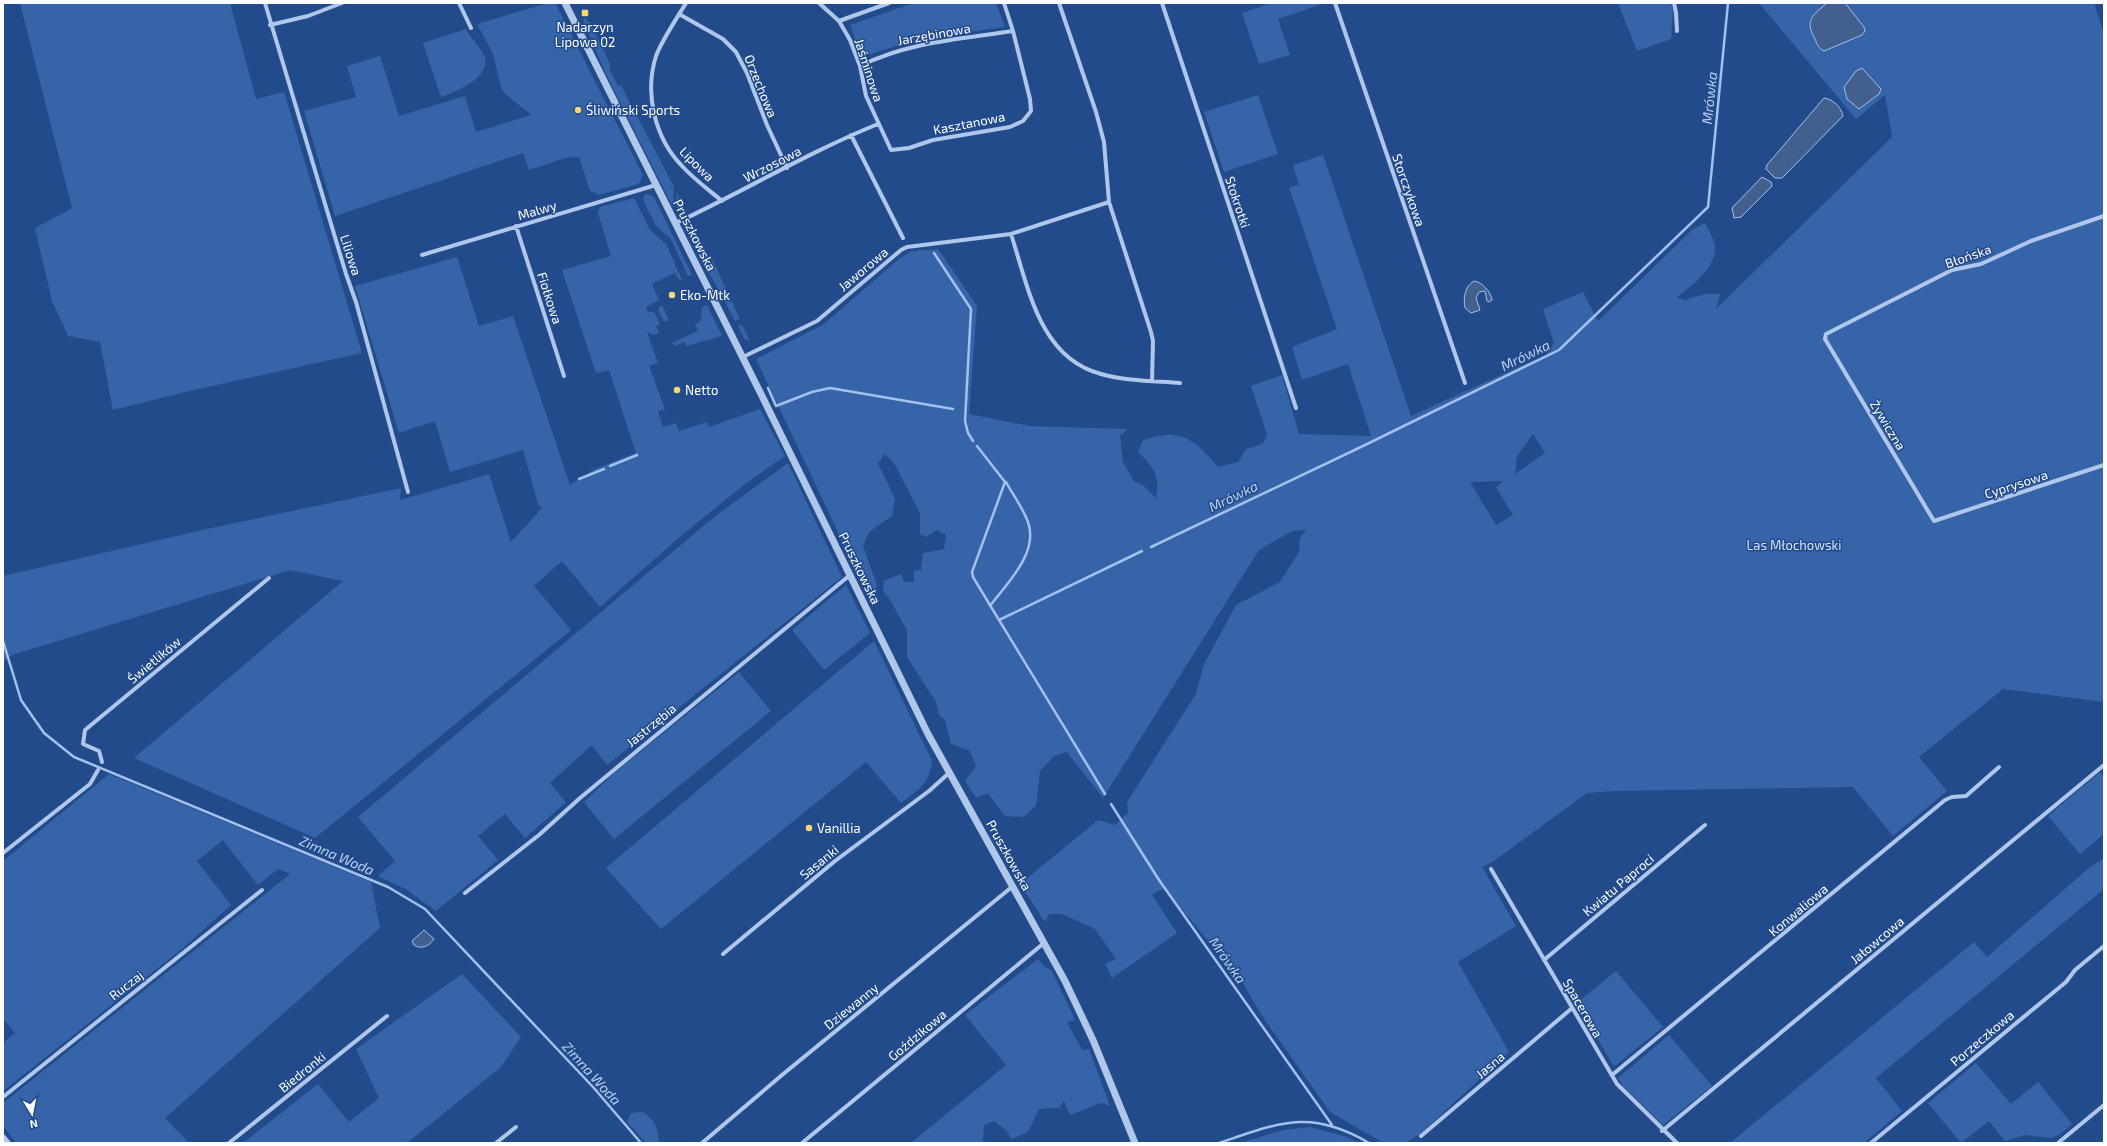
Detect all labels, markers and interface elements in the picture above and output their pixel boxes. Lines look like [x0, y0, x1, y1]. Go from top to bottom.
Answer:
marker: Nadarzyn Lipowa 02 [580, 8, 590, 18]
place label: Nadarzyn Lipowa 02 [555, 19, 615, 50]
street label: Jarzębinowa [896, 20, 972, 48]
street label: Jaśminowa [851, 36, 887, 104]
street label: Orzechowa [741, 52, 781, 120]
water label: Mrówka [1698, 71, 1720, 125]
place label: Śliwiński Sports [586, 101, 680, 118]
marker: Śliwiński Sports [573, 105, 583, 115]
street label: Kasztanowa [932, 108, 1006, 138]
street label: Lipowa [676, 143, 718, 185]
street label: Wrzosowa [740, 143, 804, 185]
street label: Storczykowa [1389, 151, 1429, 229]
street label: Stokrotki [1222, 174, 1254, 230]
street label: Pruszkowska [670, 196, 720, 274]
street label: Malwy [516, 197, 558, 223]
street label: Liliowa [337, 232, 365, 278]
street label: Błońska [1943, 241, 1993, 271]
street label: Jaworowa [835, 244, 891, 294]
street label: Fiołkowa [534, 270, 566, 326]
place label: Eko-Mtk [680, 287, 730, 303]
marker: Eko-Mtk [667, 290, 677, 300]
water label: Mrówka [1498, 336, 1552, 374]
place label: Netto [685, 382, 718, 398]
marker: Netto [672, 385, 682, 395]
street label: Żywiczna [1867, 397, 1909, 453]
street label: Cyprysowa [1982, 466, 2050, 502]
water label: Mrówka [1206, 477, 1260, 515]
street label: Pruszkowska [836, 529, 884, 607]
park label: Las Młochowski [1747, 537, 1841, 553]
street label: Świetlików [123, 632, 184, 687]
street label: Jastrzębia [623, 700, 679, 750]
street label: Pruszkowska [983, 817, 1035, 893]
place label: Vanillia [817, 820, 861, 836]
marker: Vanillia [804, 823, 814, 833]
water label: Zimna Woda [297, 832, 377, 878]
street label: Sasanki [796, 841, 842, 883]
street label: Kwiatu Paproci [1579, 851, 1657, 919]
street label: Konwaliowa [1765, 881, 1831, 939]
street label: Jałowcowa [1847, 913, 1907, 967]
water label: Mrówka [1206, 934, 1250, 986]
street label: Ruczaj [106, 967, 146, 1003]
street label: Spacerowa [1560, 976, 1606, 1040]
street label: Dziewanny [821, 979, 881, 1033]
street label: Goździkowa [885, 1006, 949, 1064]
street label: Porzeczkowa [1947, 1007, 2017, 1069]
water label: Zimna Woda [559, 1038, 625, 1108]
street label: Biedronki [275, 1048, 329, 1096]
street label: Jasna [1472, 1048, 1508, 1082]
north arrow [12, 1094, 52, 1134]
text: N [29, 1117, 39, 1131]

